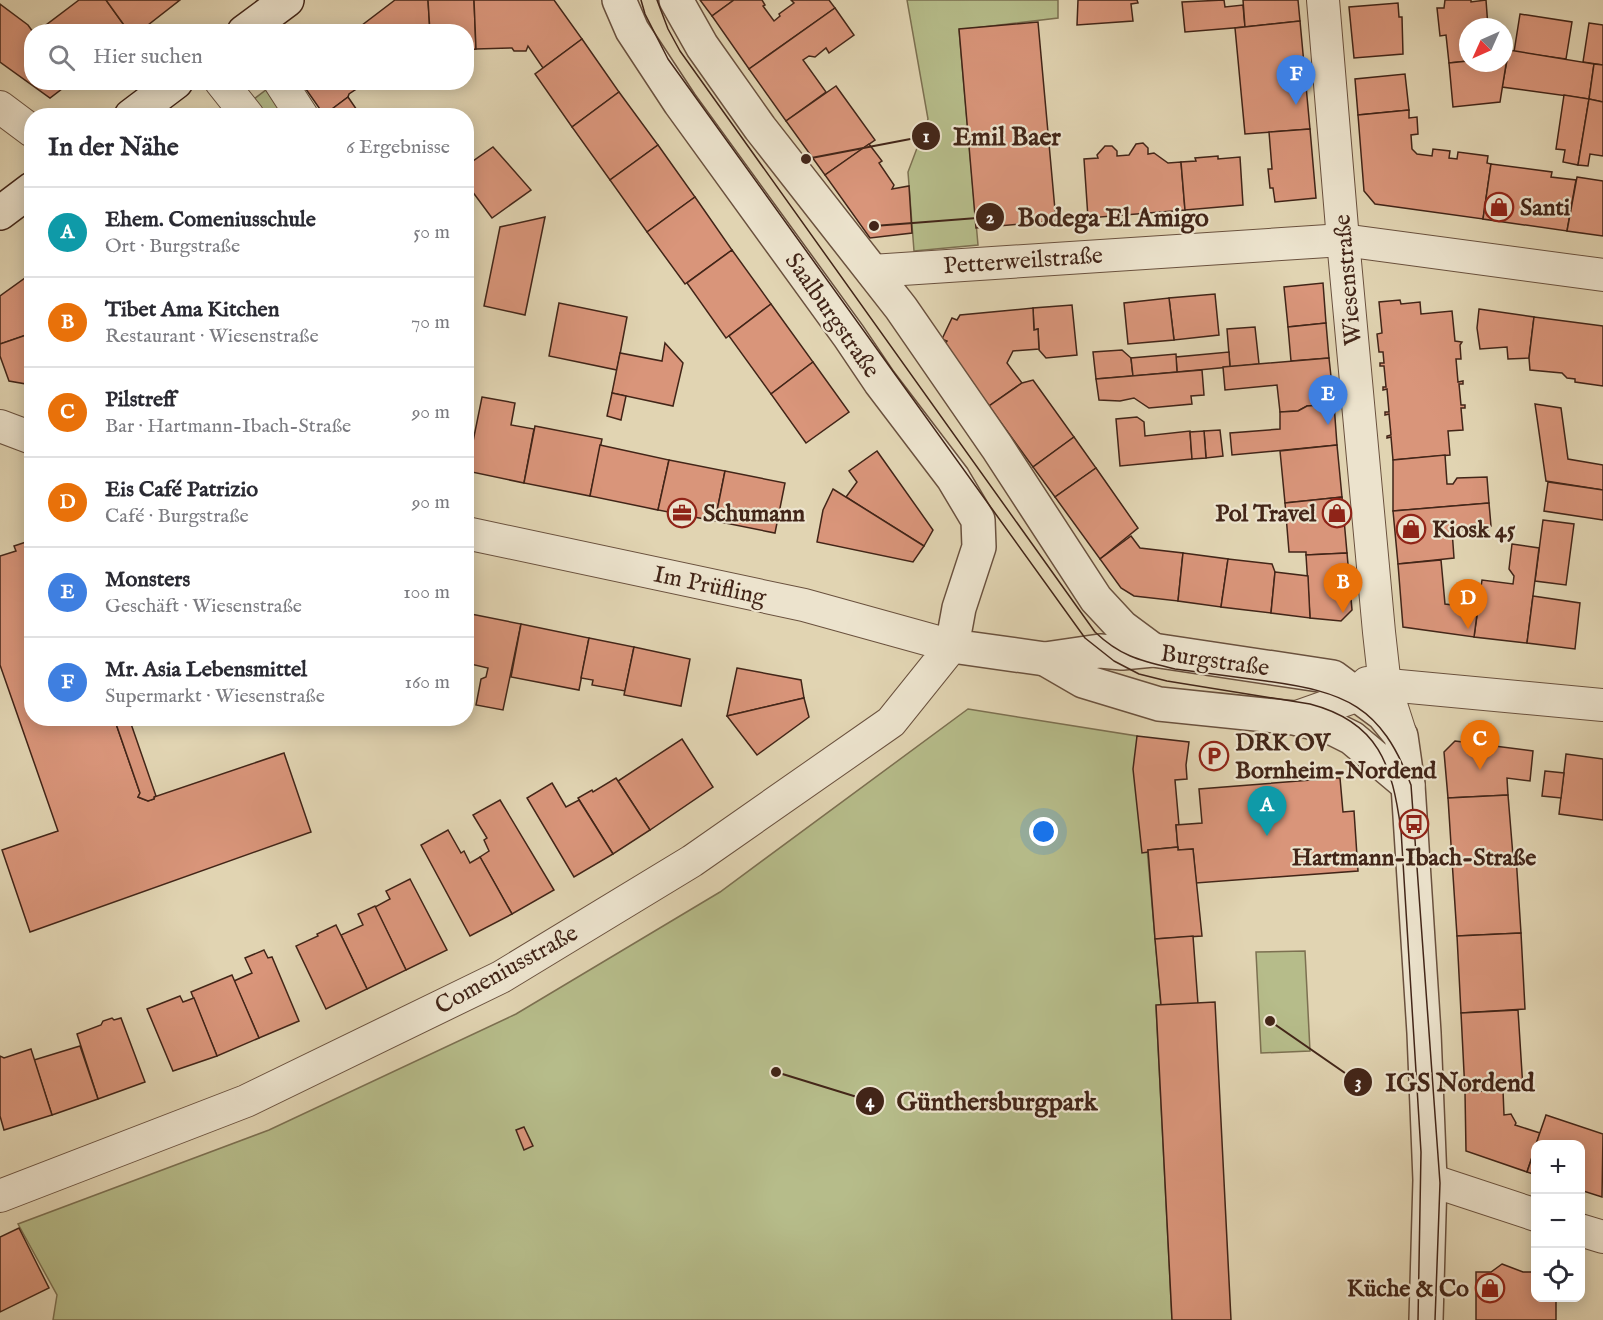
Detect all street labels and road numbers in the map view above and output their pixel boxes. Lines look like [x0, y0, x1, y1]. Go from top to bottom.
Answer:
street label: Wiesenstraße [1327, 213, 1370, 347]
street label: Petterweilstraße [942, 240, 1104, 283]
street label: Saalburgstraße [777, 247, 886, 384]
street label: Im Prüfling [651, 559, 770, 614]
street label: Burgstraße [1158, 639, 1271, 684]
street label: Comeniusstraße [430, 918, 584, 1022]

